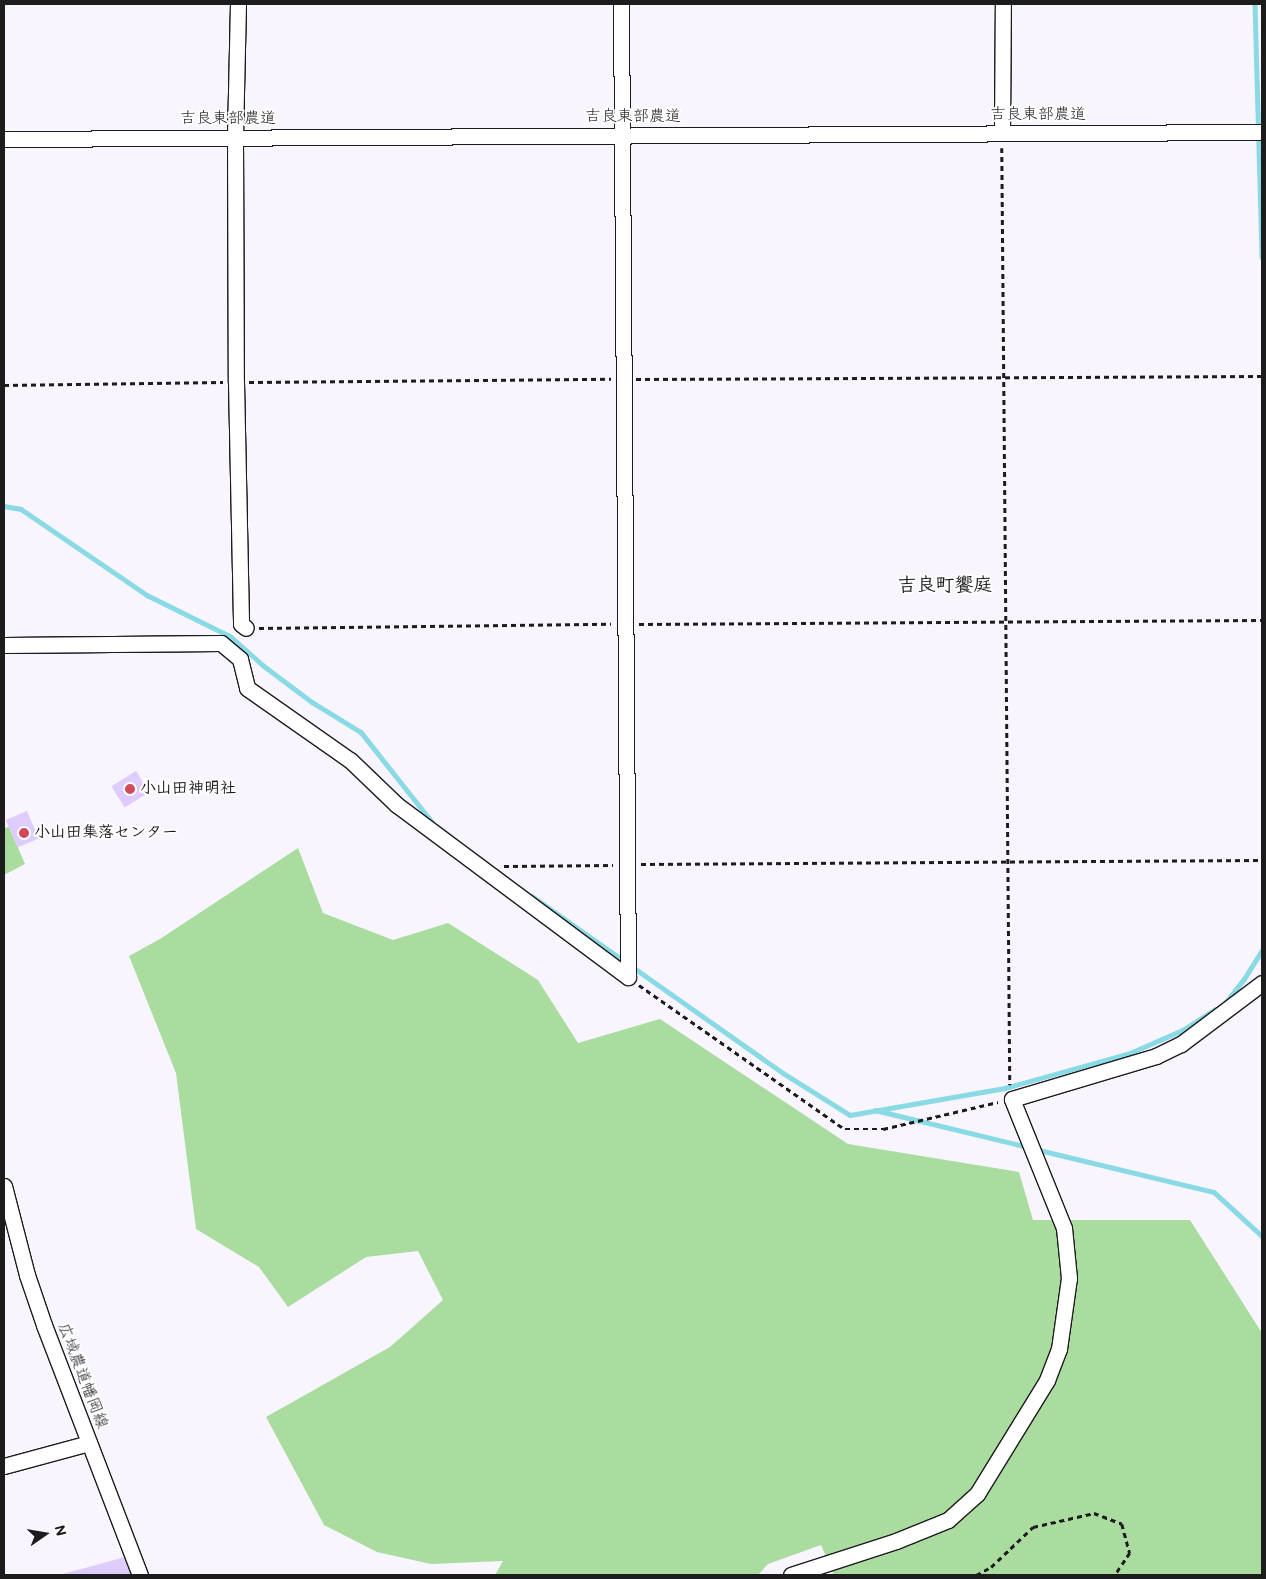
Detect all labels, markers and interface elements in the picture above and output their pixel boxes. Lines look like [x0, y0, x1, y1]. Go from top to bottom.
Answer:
street label: 吉良東部農道 [990, 105, 1086, 125]
street label: 吉良東部農道 [585, 107, 681, 127]
street label: 吉良東部農道 [180, 109, 276, 129]
district label: 吉良町饗庭 [898, 575, 992, 597]
place label: 小山田神明社 [140, 779, 236, 799]
marker: 小山田神明社 [124, 783, 136, 795]
place label: 小山田集落センター [34, 823, 178, 843]
marker: 小山田集落センター [18, 827, 30, 839]
street label: 広域農道幡岡線 [53, 1320, 111, 1432]
north arrow [20, 1509, 70, 1559]
text: N [51, 1523, 70, 1538]

